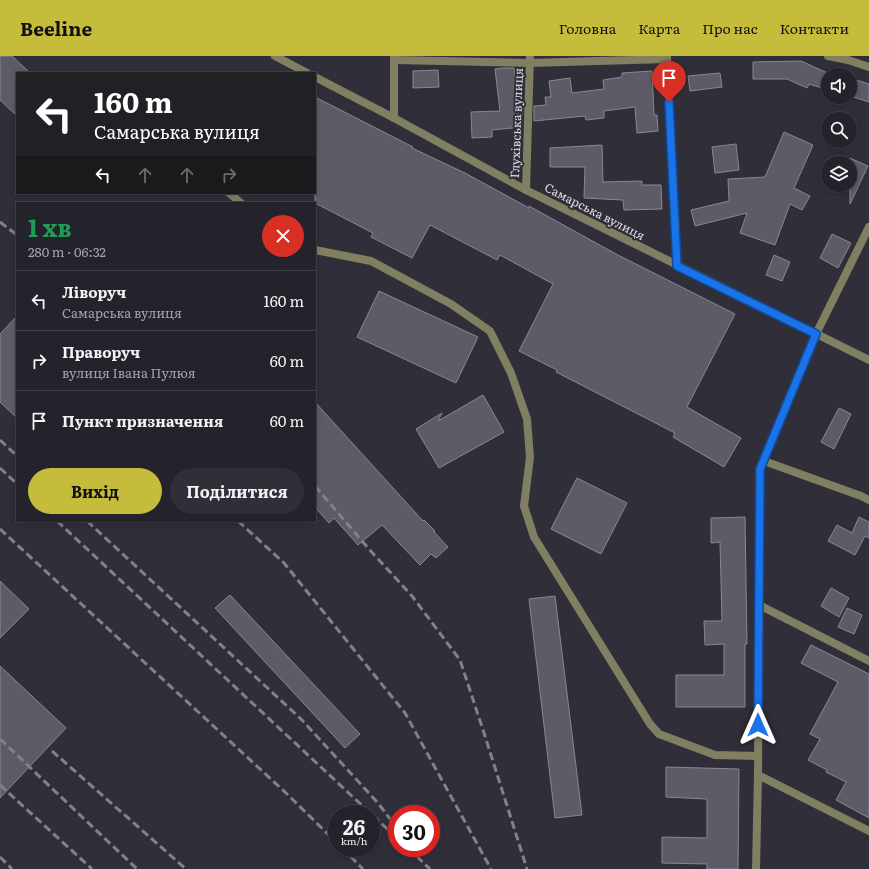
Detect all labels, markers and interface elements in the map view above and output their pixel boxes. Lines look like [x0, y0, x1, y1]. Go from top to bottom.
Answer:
text: Beeline [20, 14, 92, 42]
text: Головна [559, 18, 616, 38]
text: Карта [638, 18, 680, 38]
text: Про нас [702, 18, 758, 38]
text: Контакти [780, 18, 849, 38]
pin [652, 61, 686, 102]
icon: arrive [658, 67, 680, 89]
street label: Глухівська вулиця [505, 68, 527, 178]
map controls [821, 68, 857, 192]
button: sound [821, 68, 857, 104]
text: 160 m [94, 80, 173, 122]
icon: left [28, 88, 80, 140]
button: search [821, 112, 857, 148]
text: Самарська вулиця [94, 118, 260, 145]
button: layers [821, 156, 857, 192]
icon: left [92, 164, 114, 186]
icon: ahead [134, 164, 156, 186]
icon: ahead [176, 164, 198, 186]
icon: right [218, 164, 240, 186]
street label: Самарська вулиця [542, 178, 648, 244]
text: 1 хв [28, 209, 72, 244]
button: close [262, 215, 304, 257]
text: 280 m · 06:32 [28, 242, 106, 261]
text: Ліворуч [62, 280, 126, 303]
text: 160 m [264, 289, 304, 312]
icon: left [28, 290, 50, 312]
text: Самарська вулиця [62, 303, 182, 322]
text: Праворуч [62, 340, 140, 363]
text: 60 m [270, 349, 304, 372]
icon: right [28, 350, 50, 372]
text: вулиця Івана Пулюя [62, 363, 196, 382]
text: Пункт призначення [62, 409, 223, 432]
text: 60 m [270, 409, 304, 432]
icon: arrive [28, 410, 50, 432]
button: Вихід [28, 468, 162, 514]
button: Поділитися [170, 468, 304, 514]
position arrow [737, 704, 779, 746]
speed limit sign: 30 [388, 805, 440, 857]
text: 26 [343, 811, 365, 841]
text: km/h [341, 833, 367, 848]

